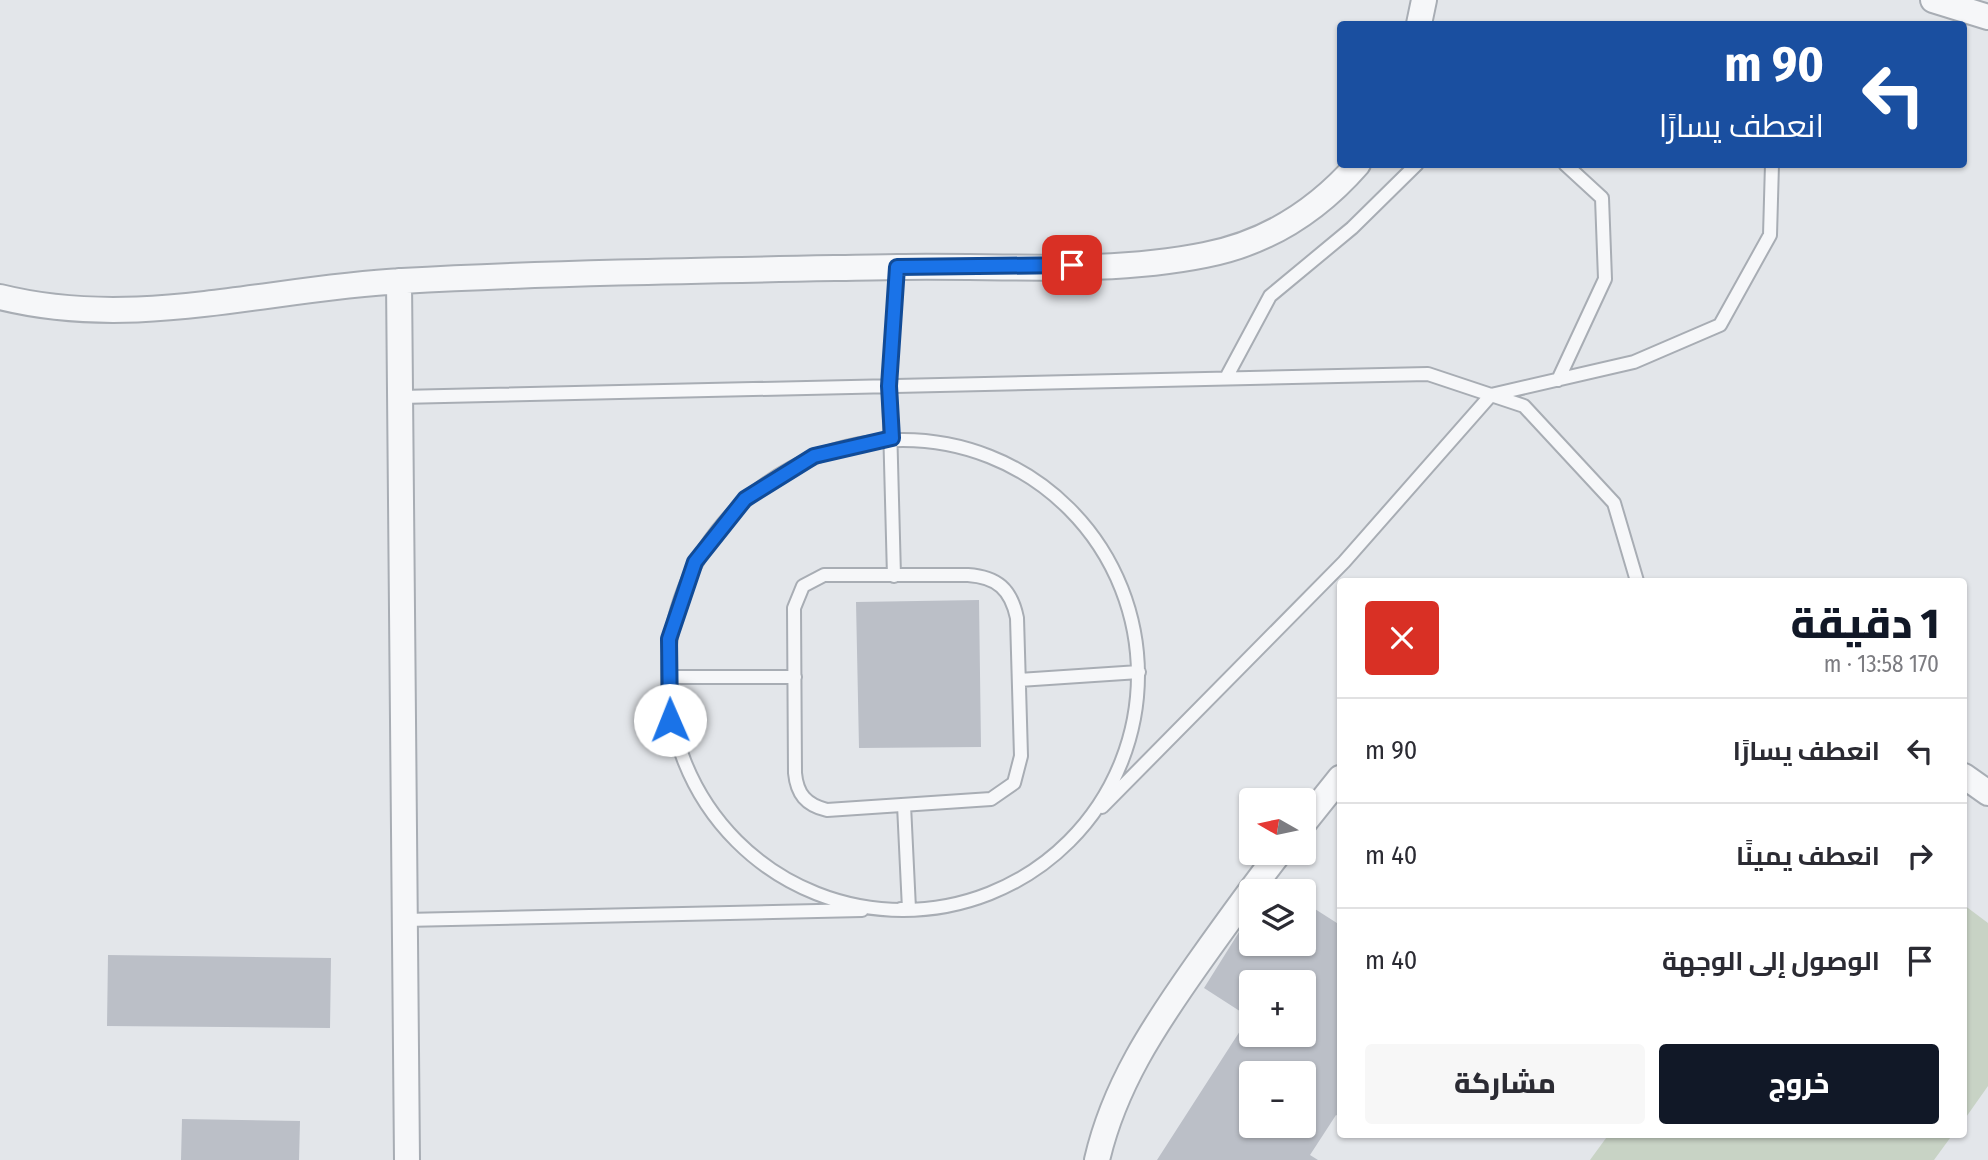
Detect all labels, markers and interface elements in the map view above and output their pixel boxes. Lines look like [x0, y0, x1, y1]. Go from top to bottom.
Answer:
text: 90 m [1724, 35, 1824, 94]
icon: left [1848, 49, 1939, 140]
text: انعطف يسارًا [1659, 107, 1824, 145]
pin [1042, 235, 1102, 295]
icon: arrive [1053, 246, 1091, 284]
text: 1 دقيقة [1790, 599, 1939, 649]
button: close [1365, 601, 1439, 675]
text: 170 m · 13:58 [1824, 650, 1939, 678]
position arrow [633, 683, 707, 757]
icon: left [1901, 732, 1939, 770]
text: 90 m [1365, 735, 1417, 766]
text: انعطف يسارًا [1733, 736, 1880, 767]
north arrow [1239, 788, 1316, 864]
map controls [1239, 788, 1316, 1138]
icon: right [1901, 837, 1939, 875]
text: 40 m [1365, 840, 1417, 871]
text: انعطف يمينًا [1736, 841, 1880, 872]
button: layers [1239, 879, 1316, 956]
icon: arrive [1901, 942, 1939, 980]
text: 40 m [1365, 945, 1417, 976]
text: الوصول إلى الوجهة [1662, 946, 1880, 977]
button: + [1239, 970, 1316, 1047]
button: مشاركة [1365, 1044, 1645, 1124]
button: خروج [1659, 1044, 1939, 1124]
button: − [1239, 1061, 1316, 1138]

